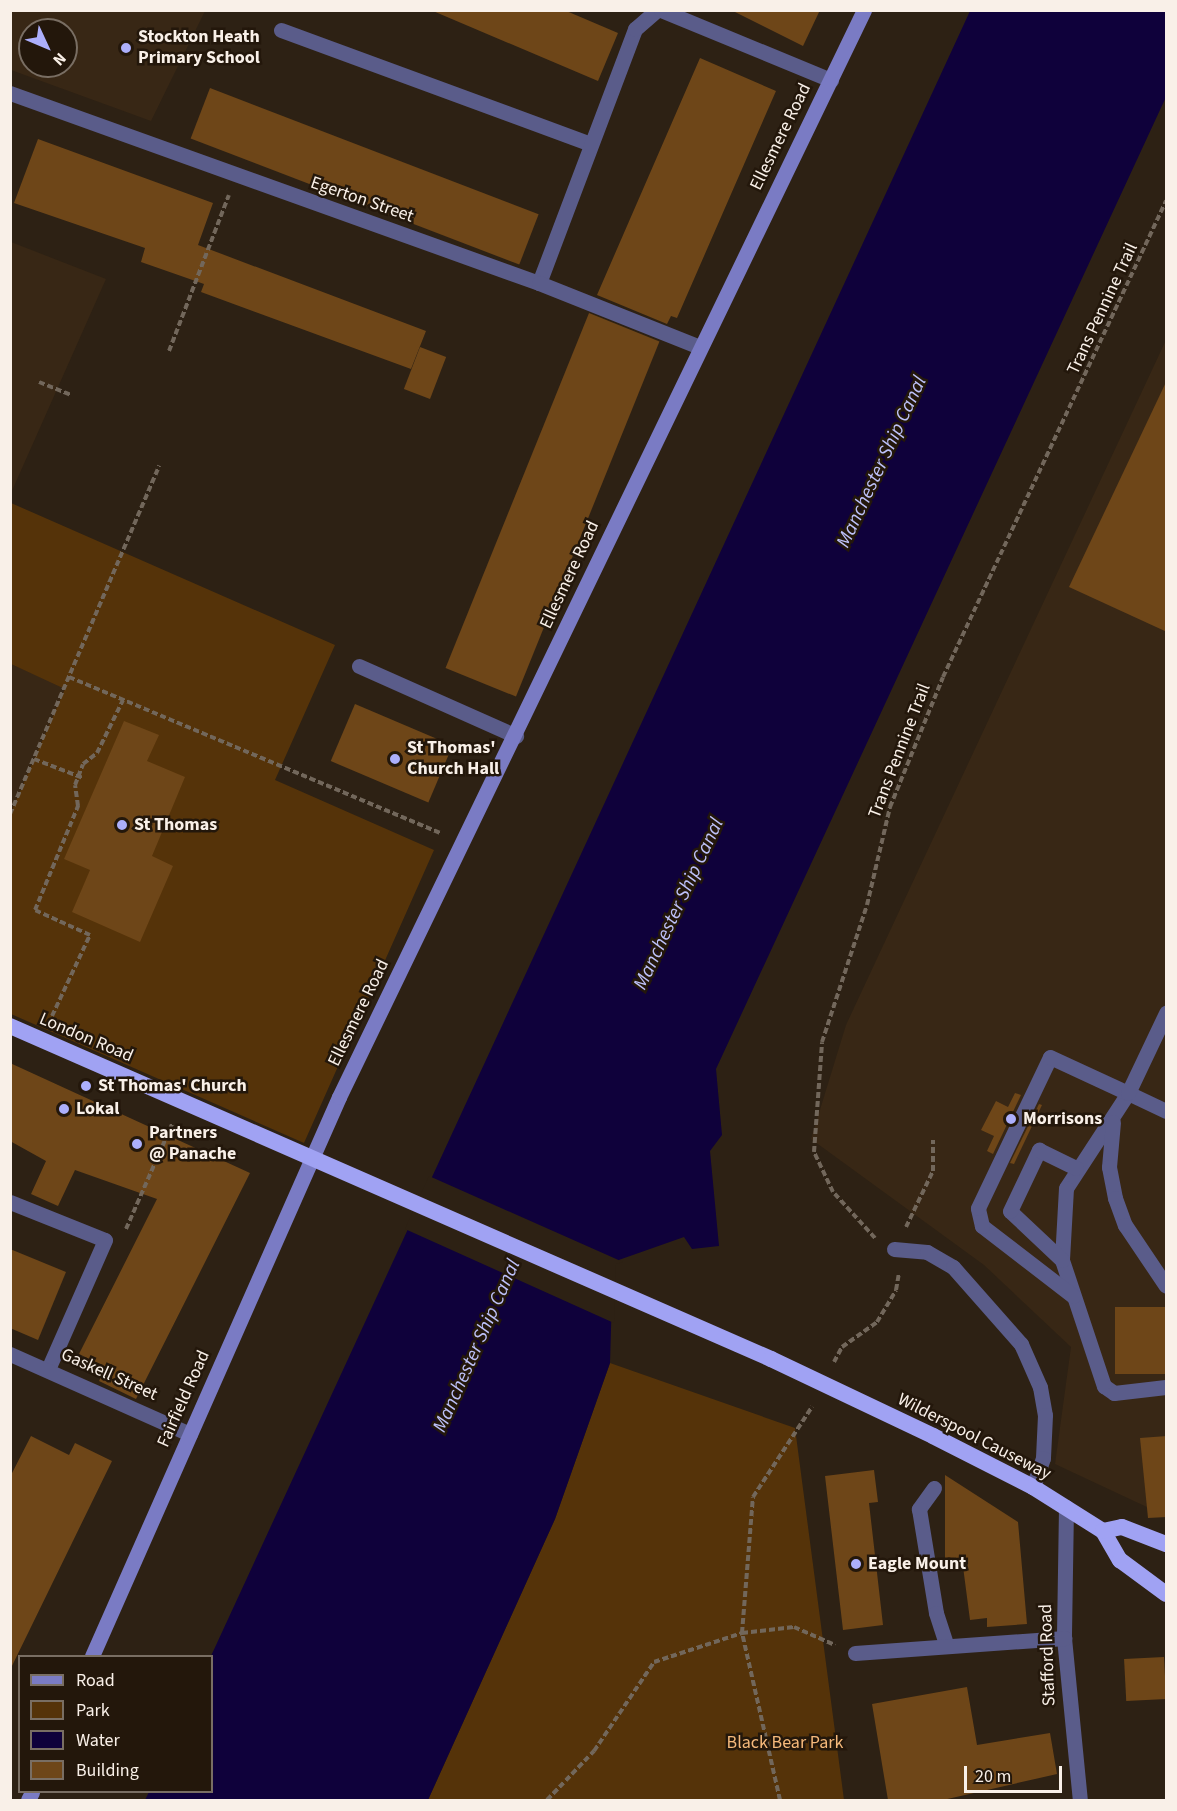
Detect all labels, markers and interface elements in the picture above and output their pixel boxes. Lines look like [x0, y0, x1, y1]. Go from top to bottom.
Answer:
north arrow [18, 18, 78, 78]
place label: Stockton Heath Primary School [138, 27, 260, 70]
marker: Stockton Heath Primary School [119, 41, 133, 55]
text: N [48, 48, 71, 71]
street label: Ellesmere Road [746, 80, 816, 194]
street label: Egerton Street [308, 172, 416, 228]
street label: Trans Pennine Trail [1063, 240, 1143, 378]
water label: Manchester Ship Canal [832, 372, 932, 552]
street label: Ellesmere Road [536, 518, 604, 632]
street label: Trans Pennine Trail [864, 681, 936, 821]
place label: St Thomas' Church Hall [407, 738, 499, 780]
marker: St Thomas' Church Hall [388, 752, 402, 766]
place label: St Thomas [134, 814, 217, 836]
water label: Manchester Ship Canal [629, 814, 729, 994]
marker: St Thomas [115, 818, 129, 832]
street label: Ellesmere Road [324, 956, 394, 1070]
street label: London Road [36, 1009, 136, 1067]
place label: St Thomas' Church [98, 1075, 247, 1097]
marker: St Thomas' Church [79, 1079, 93, 1093]
place label: Lokal [76, 1098, 119, 1120]
marker: Lokal [57, 1102, 71, 1116]
place label: Morrisons [1023, 1108, 1102, 1130]
marker: Morrisons [1004, 1112, 1018, 1126]
place label: Partners @ Panache [149, 1123, 236, 1166]
marker: Partners @ Panache [130, 1137, 144, 1151]
water label: Manchester Ship Canal [428, 1256, 526, 1436]
street label: Gaskell Street [58, 1344, 160, 1406]
street label: Fairfield Road [153, 1347, 215, 1451]
street label: Wilderspool Causeway [894, 1389, 1054, 1485]
place label: Eagle Mount [868, 1553, 966, 1575]
marker: Eagle Mount [849, 1557, 863, 1571]
street label: Stafford Road [1035, 1604, 1061, 1706]
legend [18, 1655, 213, 1793]
text: Road [76, 1668, 115, 1693]
text: Park [76, 1698, 110, 1723]
text: Water [76, 1728, 120, 1753]
park label: Black Bear Park [727, 1732, 843, 1754]
scale bar [967, 1754, 1064, 1792]
text: Building [76, 1758, 139, 1783]
text: 20 m [975, 1764, 1011, 1789]

